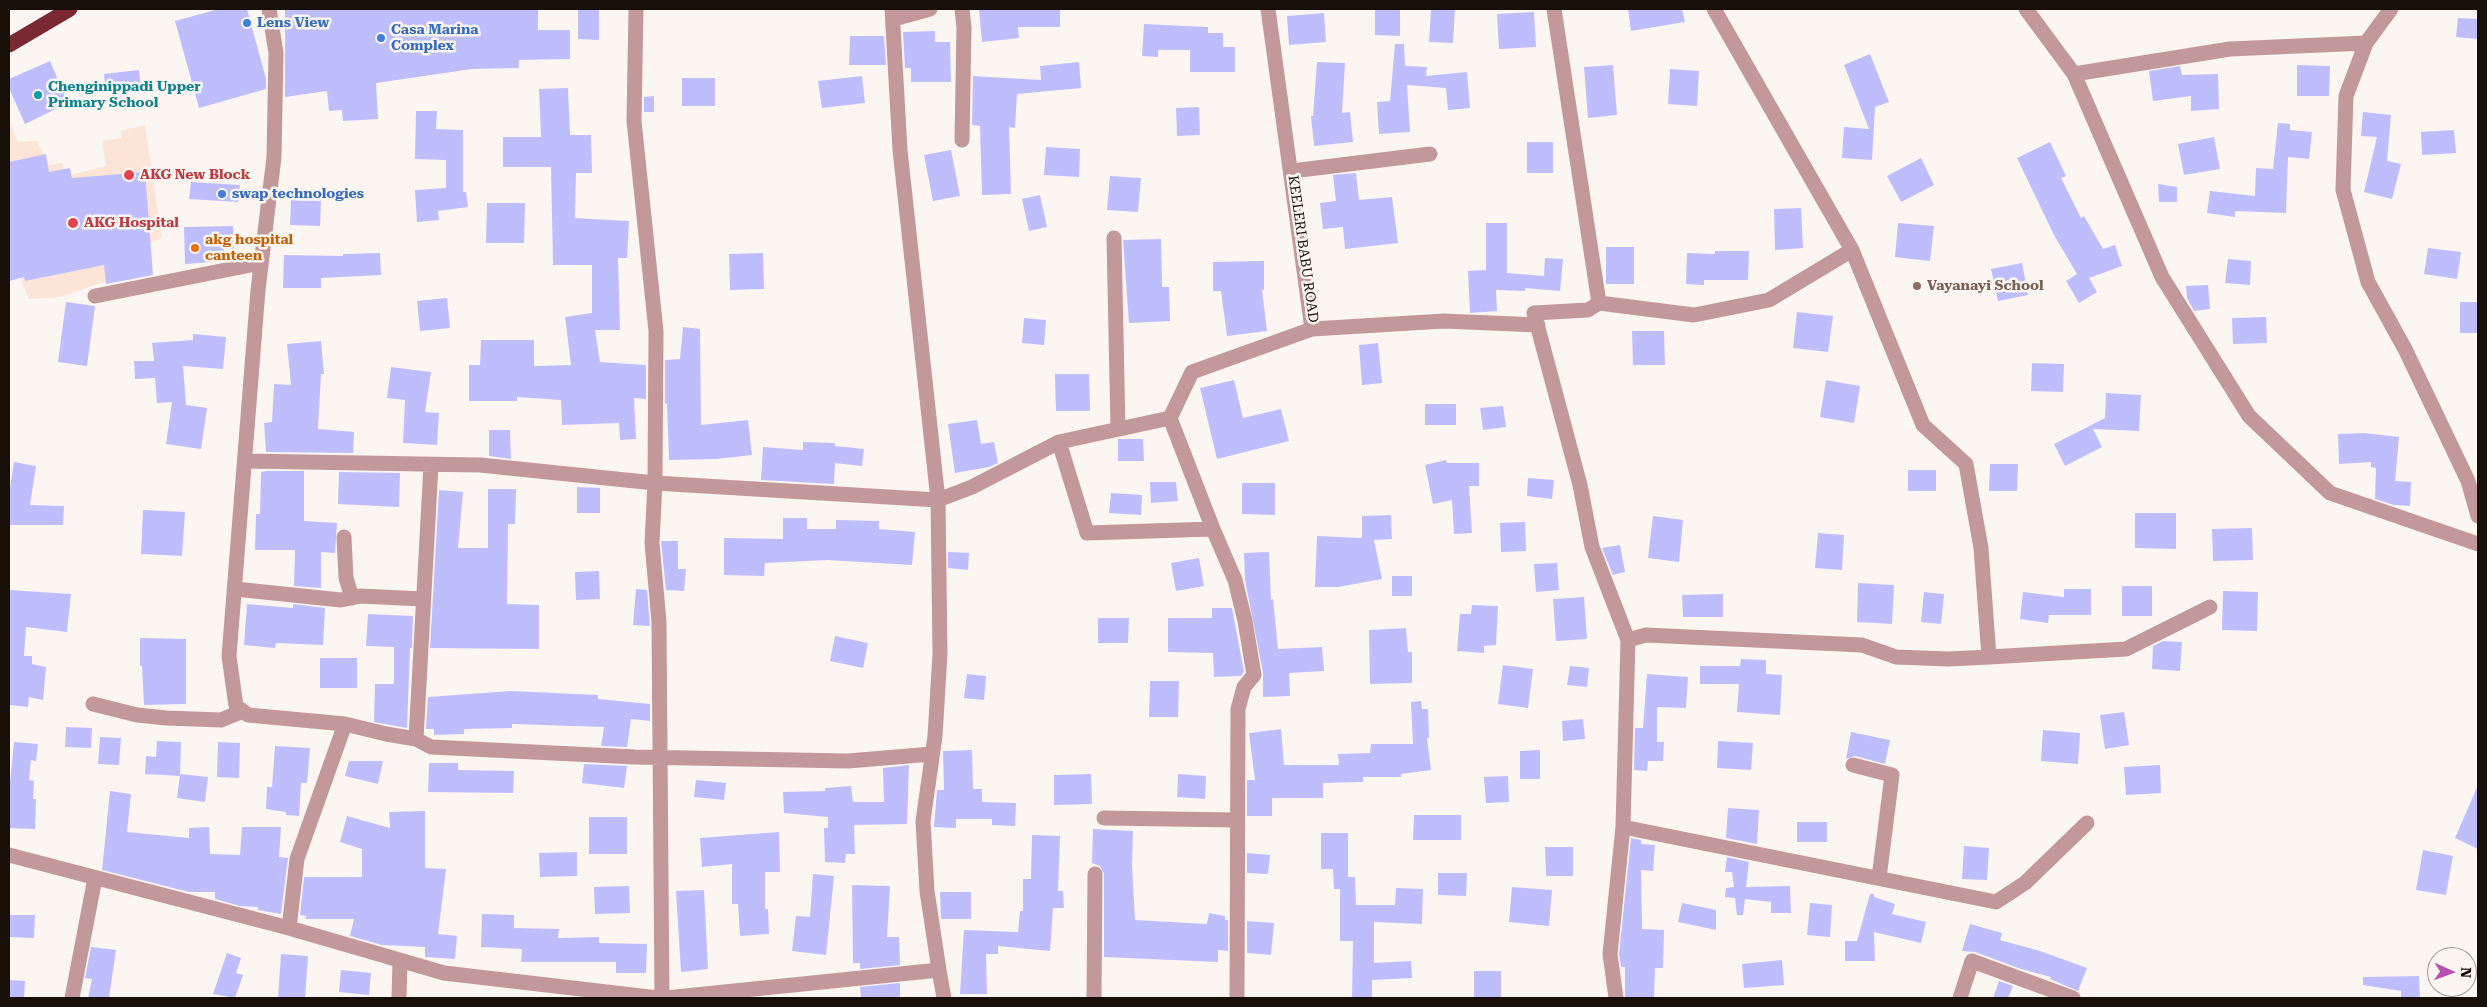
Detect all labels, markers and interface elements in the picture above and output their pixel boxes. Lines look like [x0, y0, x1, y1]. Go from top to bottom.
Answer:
place label: Lens View [257, 15, 329, 31]
marker: Lens View [241, 17, 253, 29]
place label: Casa Marina Complex [391, 22, 479, 54]
marker: Casa Marina Complex [375, 32, 387, 44]
place label: Chenginippadi Upper Primary School [48, 79, 201, 111]
marker: Chenginippadi Upper Primary School [32, 89, 44, 101]
place label: AKG New Block [140, 167, 250, 183]
marker: AKG New Block [122, 168, 136, 182]
street label: KEELERI BABU ROAD [1284, 174, 1322, 324]
place label: swap technologies [232, 186, 364, 202]
marker: swap technologies [216, 188, 228, 200]
place label: AKG Hospital [84, 215, 179, 231]
marker: AKG Hospital [66, 216, 80, 230]
place label: akg hospital canteen [205, 232, 293, 264]
marker: akg hospital canteen [189, 242, 201, 254]
place label: Vayanayi School [1927, 278, 2044, 294]
marker: Vayanayi School [1911, 280, 1923, 292]
north arrow [2427, 947, 2477, 997]
text: N [2458, 967, 2474, 978]

